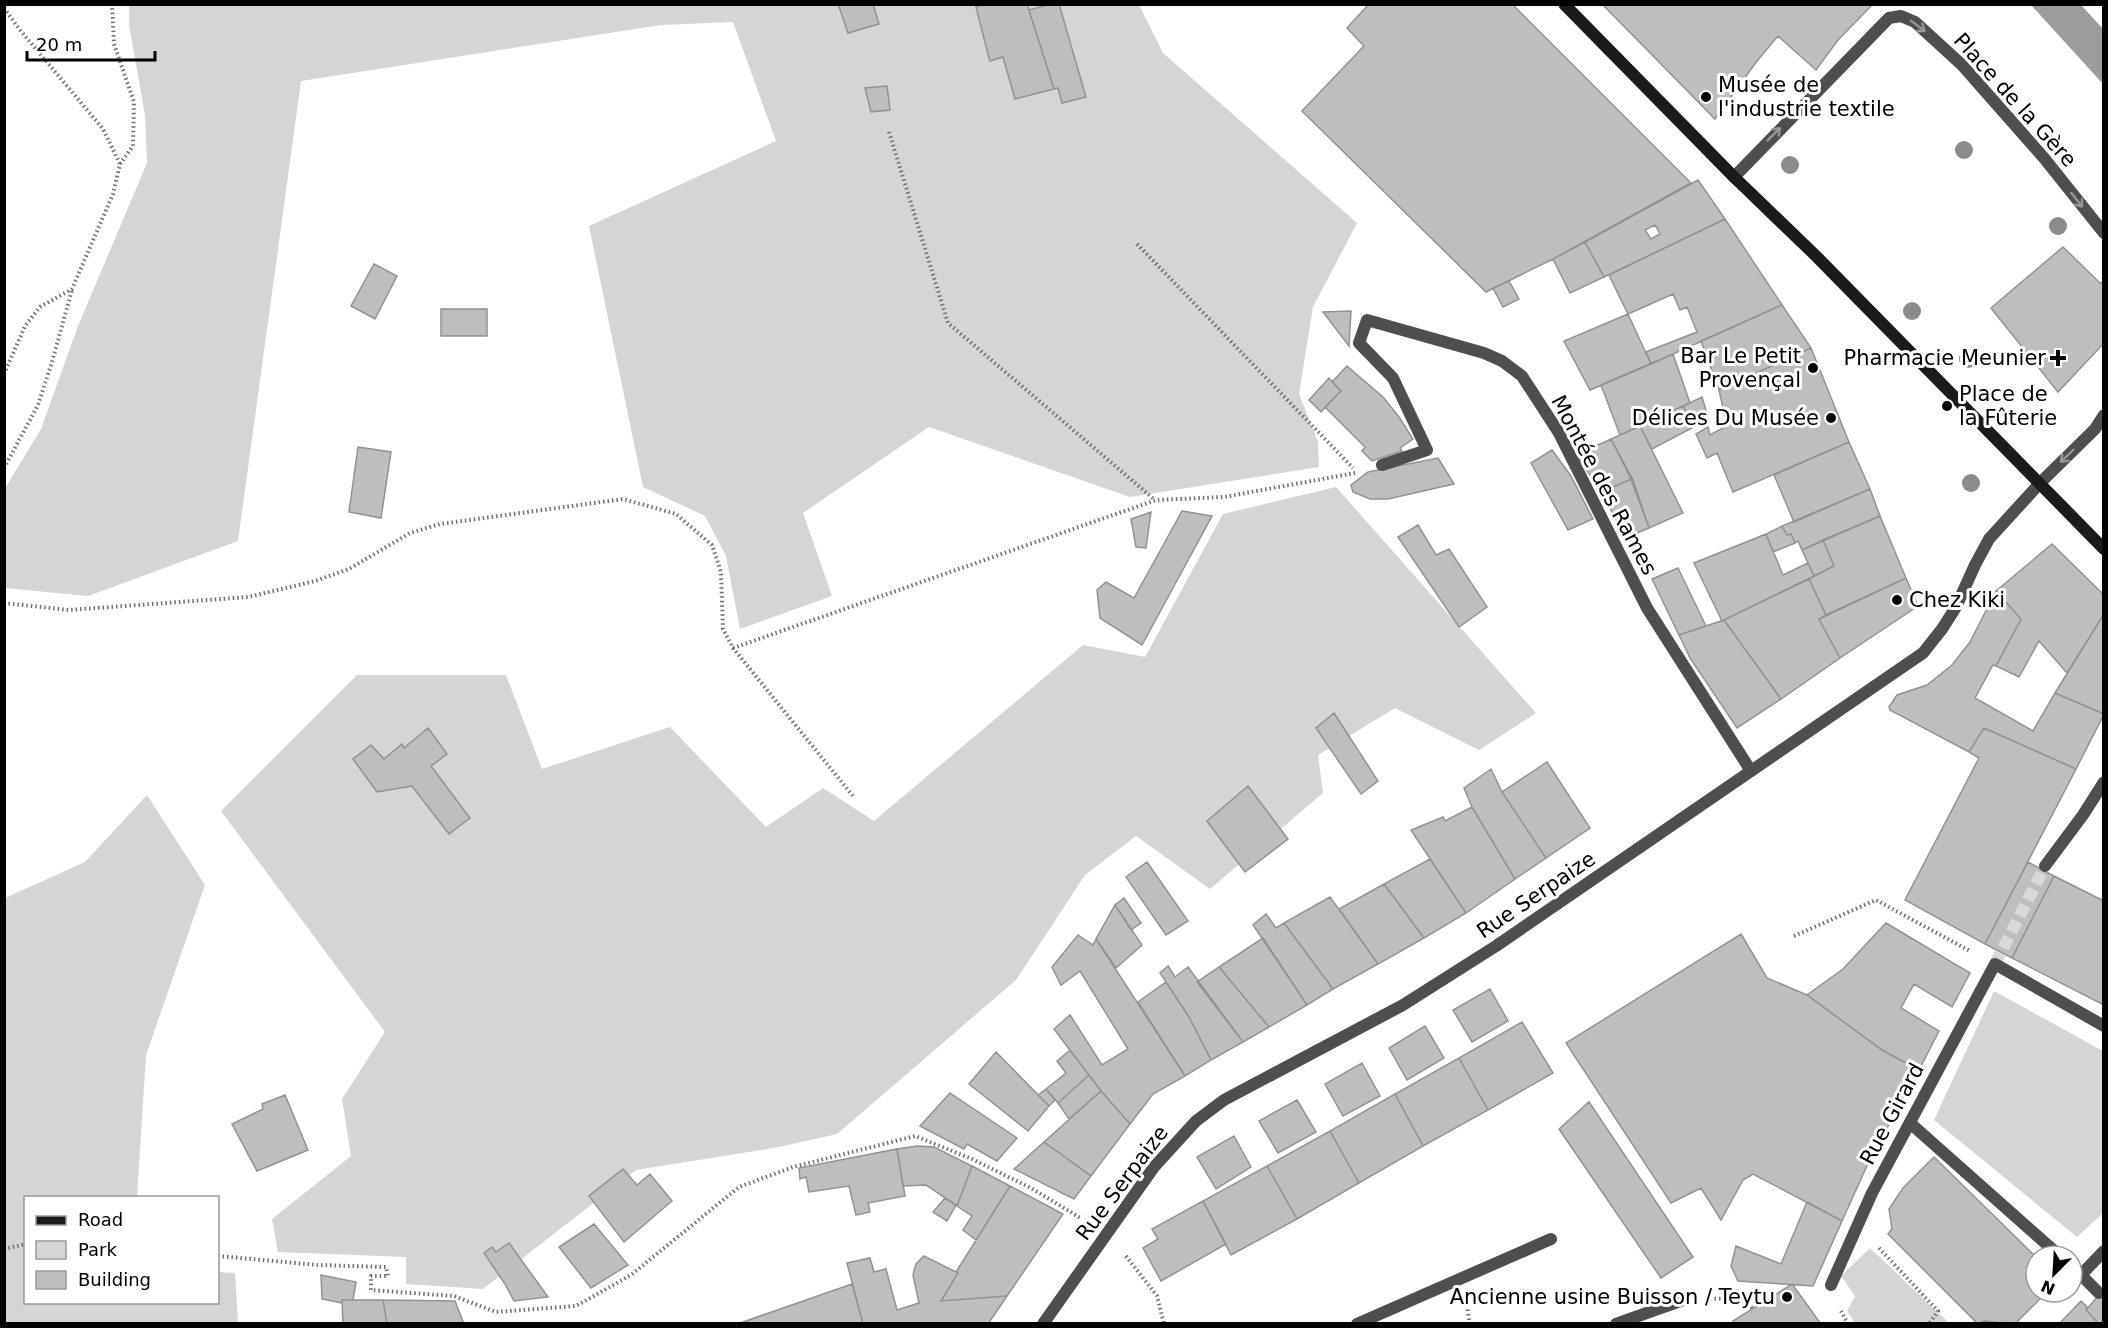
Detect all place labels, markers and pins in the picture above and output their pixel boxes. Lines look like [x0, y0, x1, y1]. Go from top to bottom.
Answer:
place label: Musée de l'industrie textile [1718, 73, 1895, 121]
marker: Musée de l'industrie textile [1699, 90, 1713, 104]
place label: Bar Le Petit Provençal [1680, 344, 1801, 392]
place label: Pharmacie Meunier [1844, 346, 2046, 370]
marker: Pharmacie Meunier [2051, 351, 2065, 365]
marker: Bar Le Petit Provençal [1806, 361, 1820, 375]
place label: Place de la Fûterie [1959, 382, 2057, 430]
marker: Place de la Fûterie [1940, 399, 1954, 413]
place label: Délices Du Musée [1632, 406, 1819, 430]
marker: Délices Du Musée [1824, 411, 1838, 425]
place label: Chez Kiki [1909, 588, 2005, 612]
marker: Chez Kiki [1890, 593, 1904, 607]
place label: Ancienne usine Buisson / Teytu [1450, 1285, 1775, 1309]
marker: Ancienne usine Buisson / Teytu [1780, 1290, 1794, 1304]

